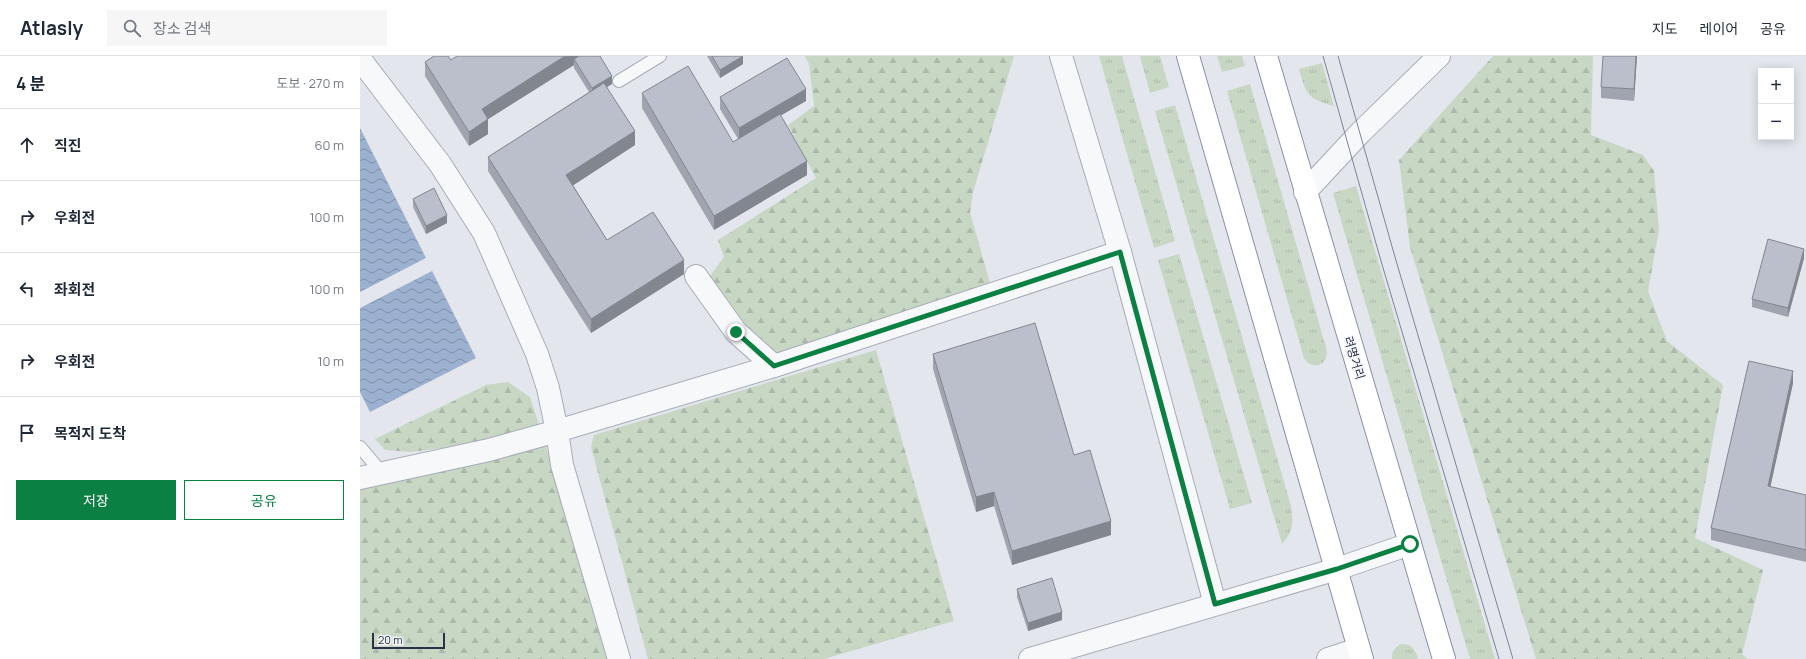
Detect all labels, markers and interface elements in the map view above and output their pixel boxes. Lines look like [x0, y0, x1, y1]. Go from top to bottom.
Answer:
search box [107, 10, 387, 46]
text: Atlasly [20, 15, 83, 41]
icon: search [121, 17, 143, 39]
text: 장소 검색 [153, 18, 211, 39]
text: 지도 [1652, 19, 1678, 38]
text: 레이어 [1700, 19, 1738, 38]
text: 공유 [1760, 19, 1786, 38]
map controls [1758, 68, 1794, 140]
button: + [1758, 68, 1794, 104]
text: 4 분 [16, 72, 45, 95]
text: 도보 · 270 m [276, 74, 344, 92]
button: − [1758, 104, 1794, 140]
icon: ahead [16, 134, 38, 156]
text: 직진 [54, 135, 82, 156]
text: 60 m [314, 136, 344, 154]
icon: right [16, 206, 38, 228]
text: 우회전 [54, 207, 95, 228]
text: 100 m [309, 208, 344, 226]
icon: left [16, 278, 38, 300]
text: 좌회전 [54, 279, 95, 300]
text: 100 m [309, 280, 344, 298]
route end [727, 323, 745, 341]
street label: 려명거리 [1340, 334, 1369, 381]
icon: right [16, 350, 38, 372]
text: 우회전 [54, 351, 95, 372]
text: 10 m [317, 352, 344, 370]
icon: arrive [16, 422, 38, 444]
text: 목적지 도착 [54, 423, 126, 444]
button: 저장 [16, 480, 176, 520]
button: 공유 [184, 480, 344, 520]
route start [1401, 535, 1419, 553]
scale bar [372, 631, 445, 650]
text: 20 m [378, 632, 403, 647]

